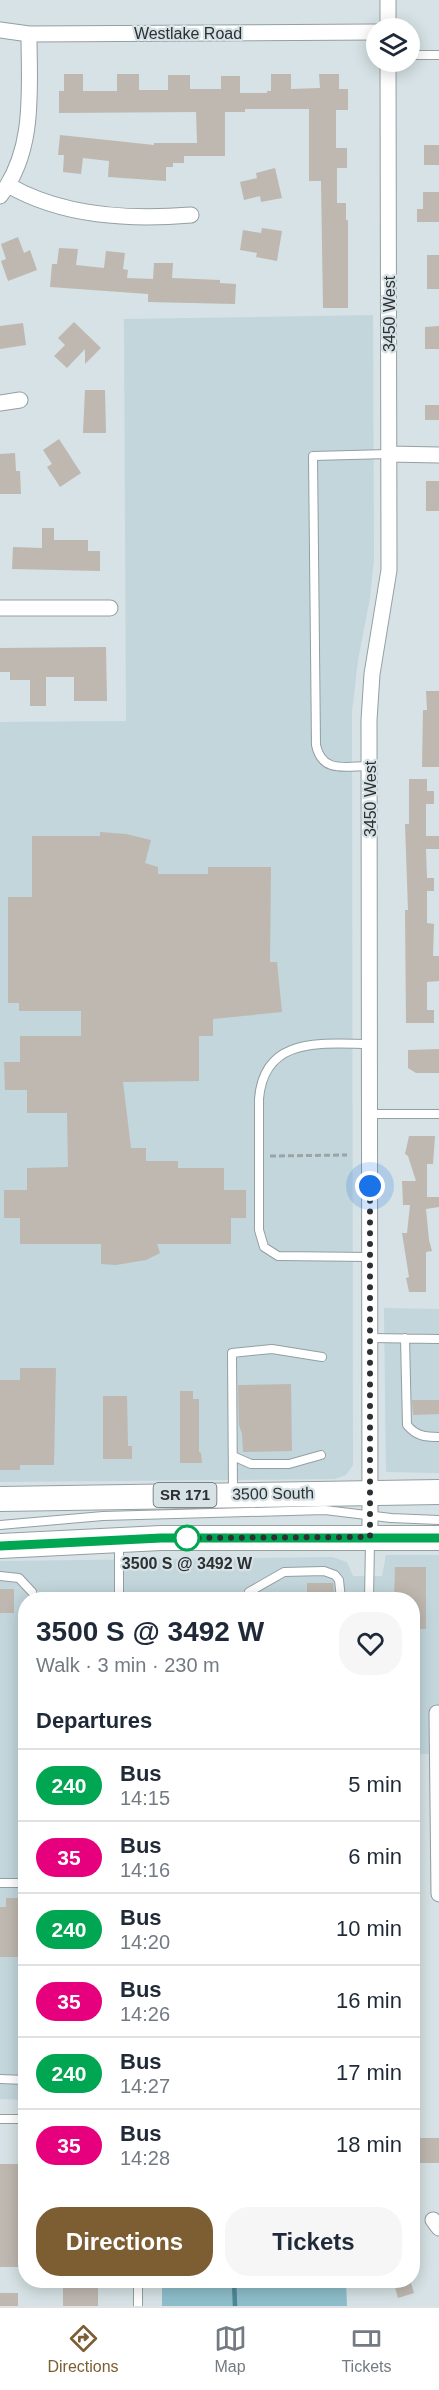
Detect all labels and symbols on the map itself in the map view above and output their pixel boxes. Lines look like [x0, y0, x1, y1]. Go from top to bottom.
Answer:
street label: Westlake Road [134, 25, 242, 42]
street label: 3450 West [381, 275, 398, 352]
street label: 3450 West [362, 760, 379, 837]
your location [355, 1171, 385, 1201]
road number: SR 171 [154, 1483, 216, 1507]
street label: 3500 South [232, 1484, 314, 1503]
marker: 3500 S @ 3492 W [174, 1525, 200, 1551]
place label: 3500 S @ 3492 W [122, 1555, 253, 1572]

